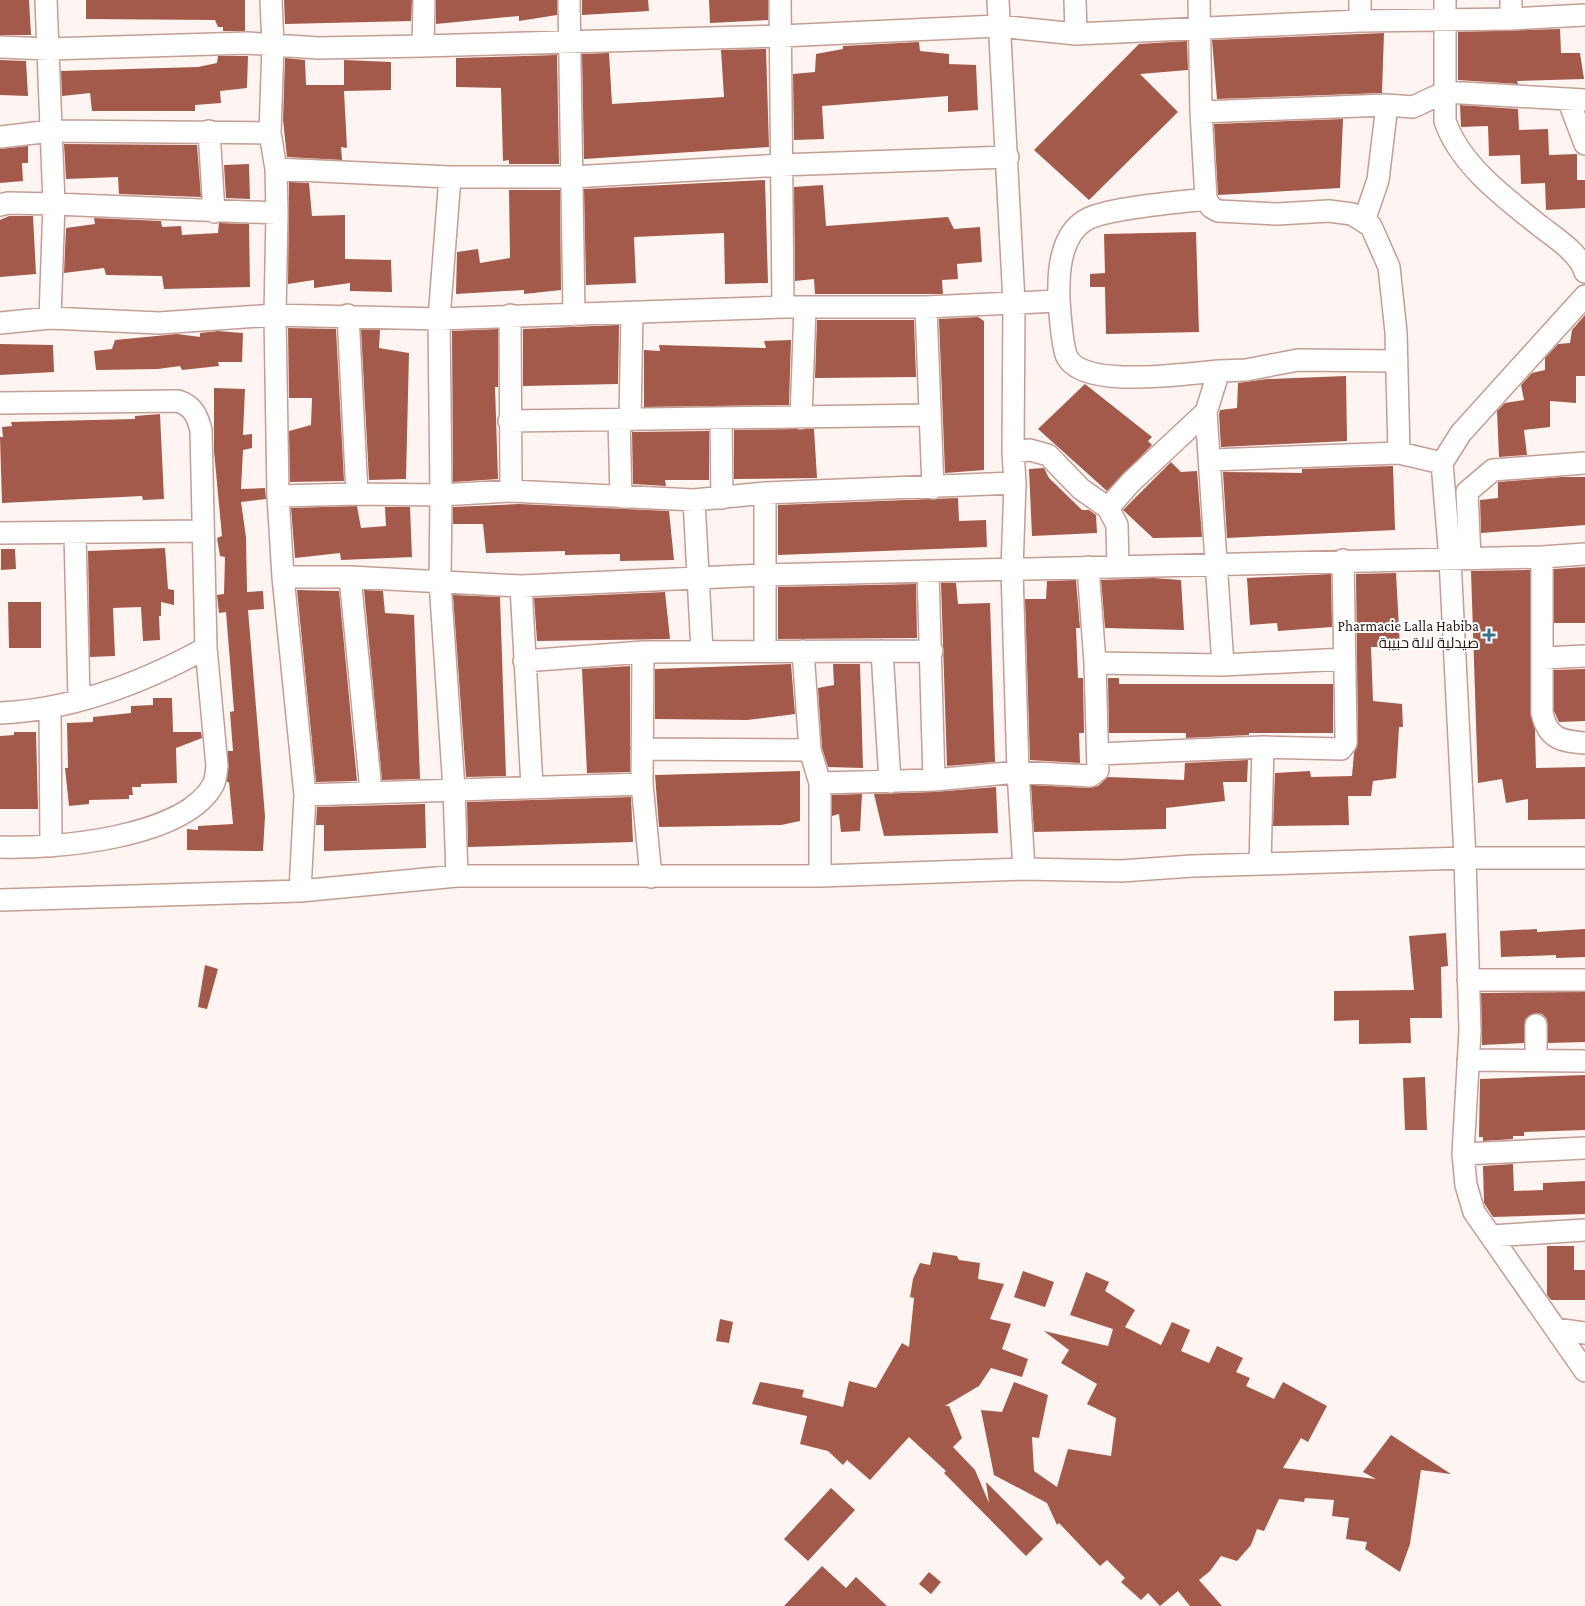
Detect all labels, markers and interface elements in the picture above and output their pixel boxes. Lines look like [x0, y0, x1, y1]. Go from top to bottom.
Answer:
place label: Pharmacie Lalla Habiba صيدلية لالة حبيبة [1337, 618, 1479, 651]
marker: Pharmacie Lalla Habiba صيدلية لالة حبيبة [1483, 629, 1495, 641]

